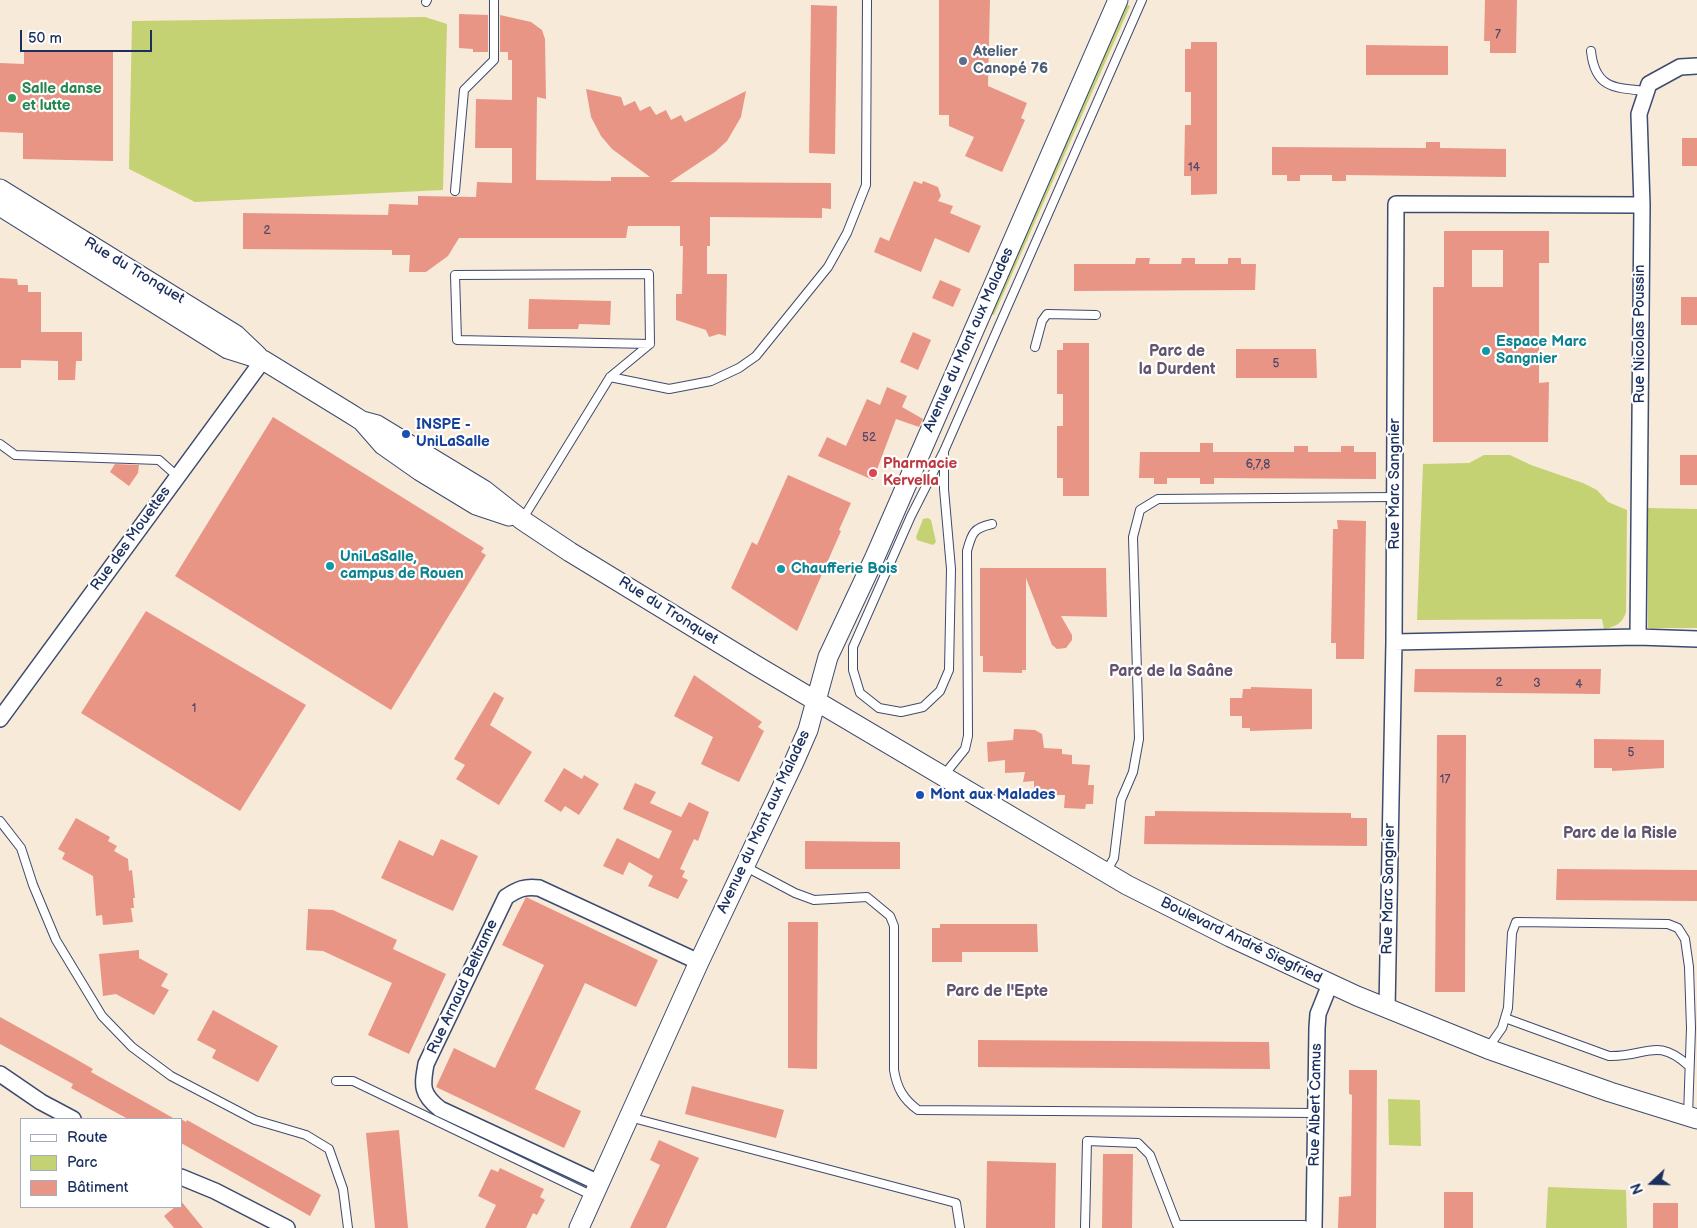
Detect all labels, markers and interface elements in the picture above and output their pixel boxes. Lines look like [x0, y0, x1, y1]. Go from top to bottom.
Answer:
scale bar [22, 20, 155, 52]
house number: 7 [1495, 28, 1501, 42]
text: 50 m [28, 29, 62, 48]
place label: Atelier Canopé 76 [973, 43, 1048, 78]
marker: Atelier Canopé 76 [957, 55, 969, 67]
place label: Salle danse et lutte [22, 80, 102, 115]
marker: Salle danse et lutte [6, 92, 18, 104]
house number: 14 [1188, 161, 1200, 175]
house number: 2 [263, 224, 271, 238]
street label: Rue du Tronquet [81, 234, 187, 308]
street label: Avenue du Mont aux Malades [920, 245, 1018, 435]
street label: Rue Nicolas Poussin [1631, 265, 1649, 403]
place label: Espace Marc Sangnier [1496, 333, 1587, 368]
district label: Parc de la Durdent [1139, 342, 1215, 380]
marker: Espace Marc Sangnier [1480, 345, 1492, 357]
house number: 5 [1273, 357, 1279, 371]
place label: INSPE - UniLaSalle [416, 416, 490, 451]
street label: Rue Marc Sangnier [1386, 418, 1404, 550]
marker: INSPE - UniLaSalle [400, 428, 412, 440]
house number: 52 [862, 431, 876, 445]
place label: Pharmacie Kervella [883, 455, 957, 490]
house number: 6,7,8 [1246, 458, 1270, 472]
marker: Pharmacie Kervella [867, 467, 879, 479]
street label: Rue des Mouettes [87, 483, 175, 595]
place label: UniLaSalle, campus de Rouen [340, 548, 464, 583]
marker: UniLaSalle, campus de Rouen [324, 560, 336, 572]
place label: Chaufferie Bois [791, 560, 897, 578]
marker: Chaufferie Bois [775, 563, 787, 575]
street label: Rue du Tronquet [615, 573, 721, 649]
district label: Parc de la Saâne [1109, 662, 1233, 682]
house number: 2 [1495, 676, 1503, 690]
house number: 3 [1533, 677, 1541, 691]
house number: 4 [1575, 678, 1583, 692]
house number: 1 [192, 702, 196, 716]
street label: Avenue du Mont aux Malades [714, 728, 814, 916]
house number: 5 [1628, 746, 1634, 760]
house number: 17 [1440, 773, 1450, 787]
place label: Mont aux Malades [930, 786, 1055, 804]
marker: Mont aux Malades [914, 789, 926, 801]
street label: Rue Marc Sangnier [1379, 823, 1399, 955]
district label: Parc de la Risle [1563, 824, 1677, 844]
street label: Boulevard André Siegfried [1157, 894, 1325, 988]
street label: Rue Arnaud Beltrame [424, 917, 502, 1057]
district label: Parc de l'Epte [946, 982, 1048, 1002]
street label: Rue Albert Camus [1306, 1043, 1326, 1167]
legend [20, 1118, 182, 1208]
text: Route [67, 1128, 107, 1147]
text: Parc [67, 1153, 97, 1172]
north arrow [1627, 1158, 1677, 1208]
text: Bâtiment [67, 1178, 128, 1197]
text: N [1628, 1181, 1647, 1197]

